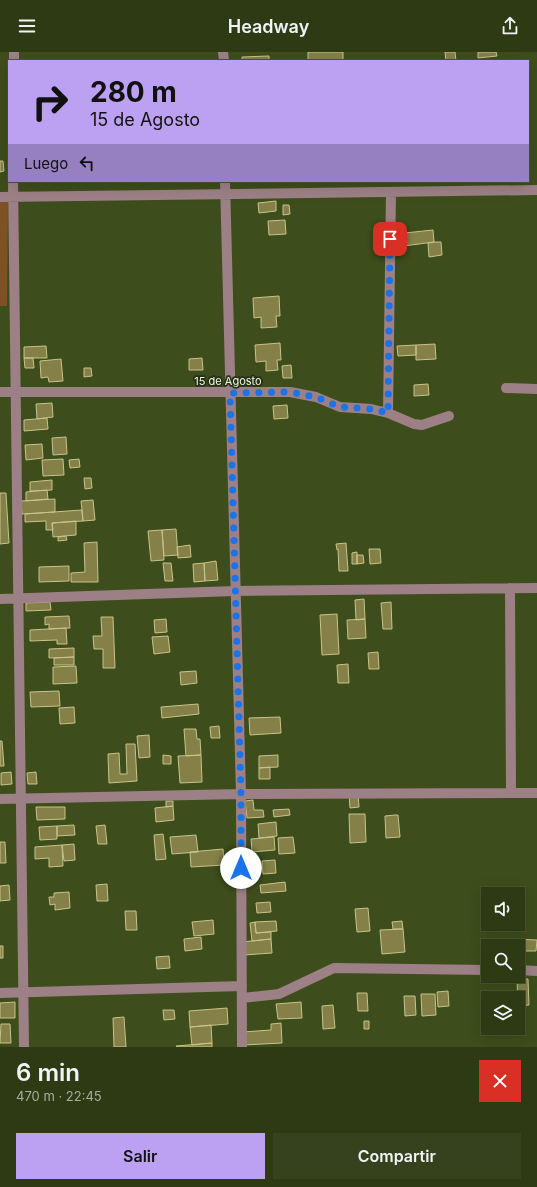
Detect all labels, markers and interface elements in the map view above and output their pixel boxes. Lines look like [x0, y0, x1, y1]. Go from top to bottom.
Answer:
icon: menu [16, 15, 38, 37]
icon: share [499, 15, 521, 37]
text: Headway [228, 16, 309, 37]
text: 280 m [90, 75, 177, 109]
icon: right [24, 76, 76, 128]
text: 15 de Agosto [90, 109, 200, 130]
icon: left [76, 152, 98, 174]
text: Luego [24, 154, 68, 173]
pin [373, 222, 407, 256]
icon: arrive [379, 228, 401, 250]
street label: 15 de Agosto [194, 374, 262, 388]
position arrow [220, 847, 262, 889]
map controls [481, 887, 525, 1035]
button: sound [481, 887, 525, 931]
button: search [481, 939, 525, 983]
button: layers [481, 991, 525, 1035]
text: 6 min [16, 1058, 80, 1087]
button: close [479, 1060, 521, 1102]
text: 470 m · 22:45 [16, 1088, 102, 1104]
button: Salir [16, 1133, 265, 1179]
button: Compartir [273, 1133, 521, 1179]

